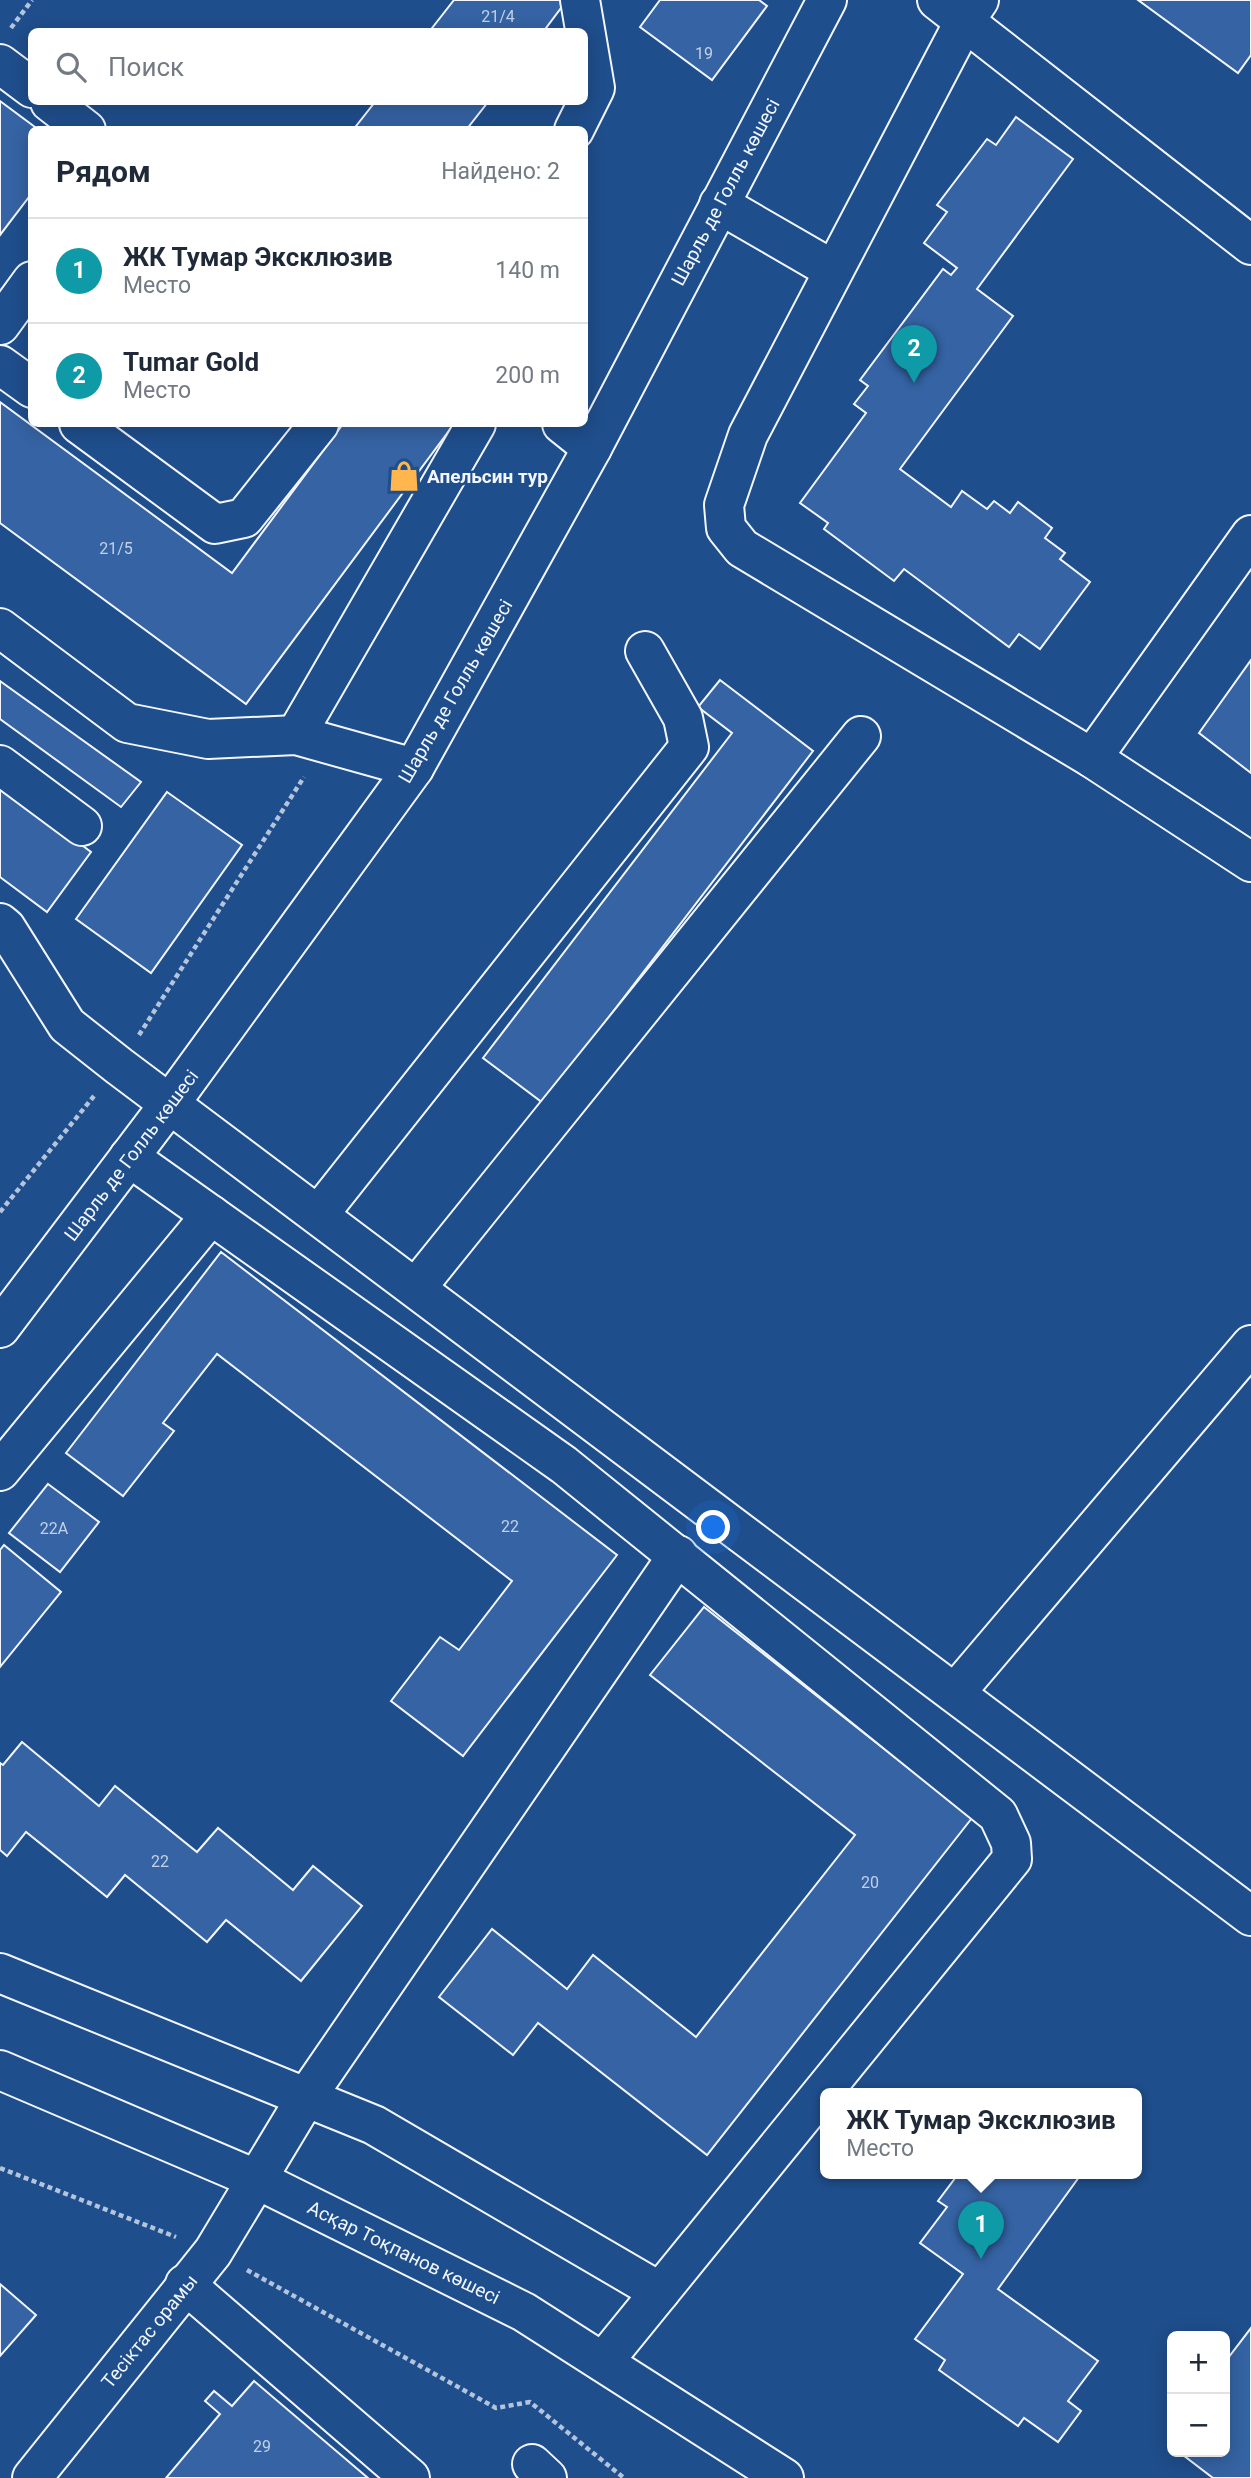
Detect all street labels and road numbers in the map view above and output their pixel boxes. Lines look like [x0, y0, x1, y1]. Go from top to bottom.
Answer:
street label: Шарль де Голль көшесі [666, 95, 785, 290]
street label: Шарль де Голль көшесі [393, 595, 518, 787]
street label: Шарль де Голль көшесі [59, 1065, 203, 1245]
street label: Асқар Тоқпанов көшесі [304, 2196, 504, 2309]
street label: Тесіктас орамы [96, 2270, 202, 2393]

